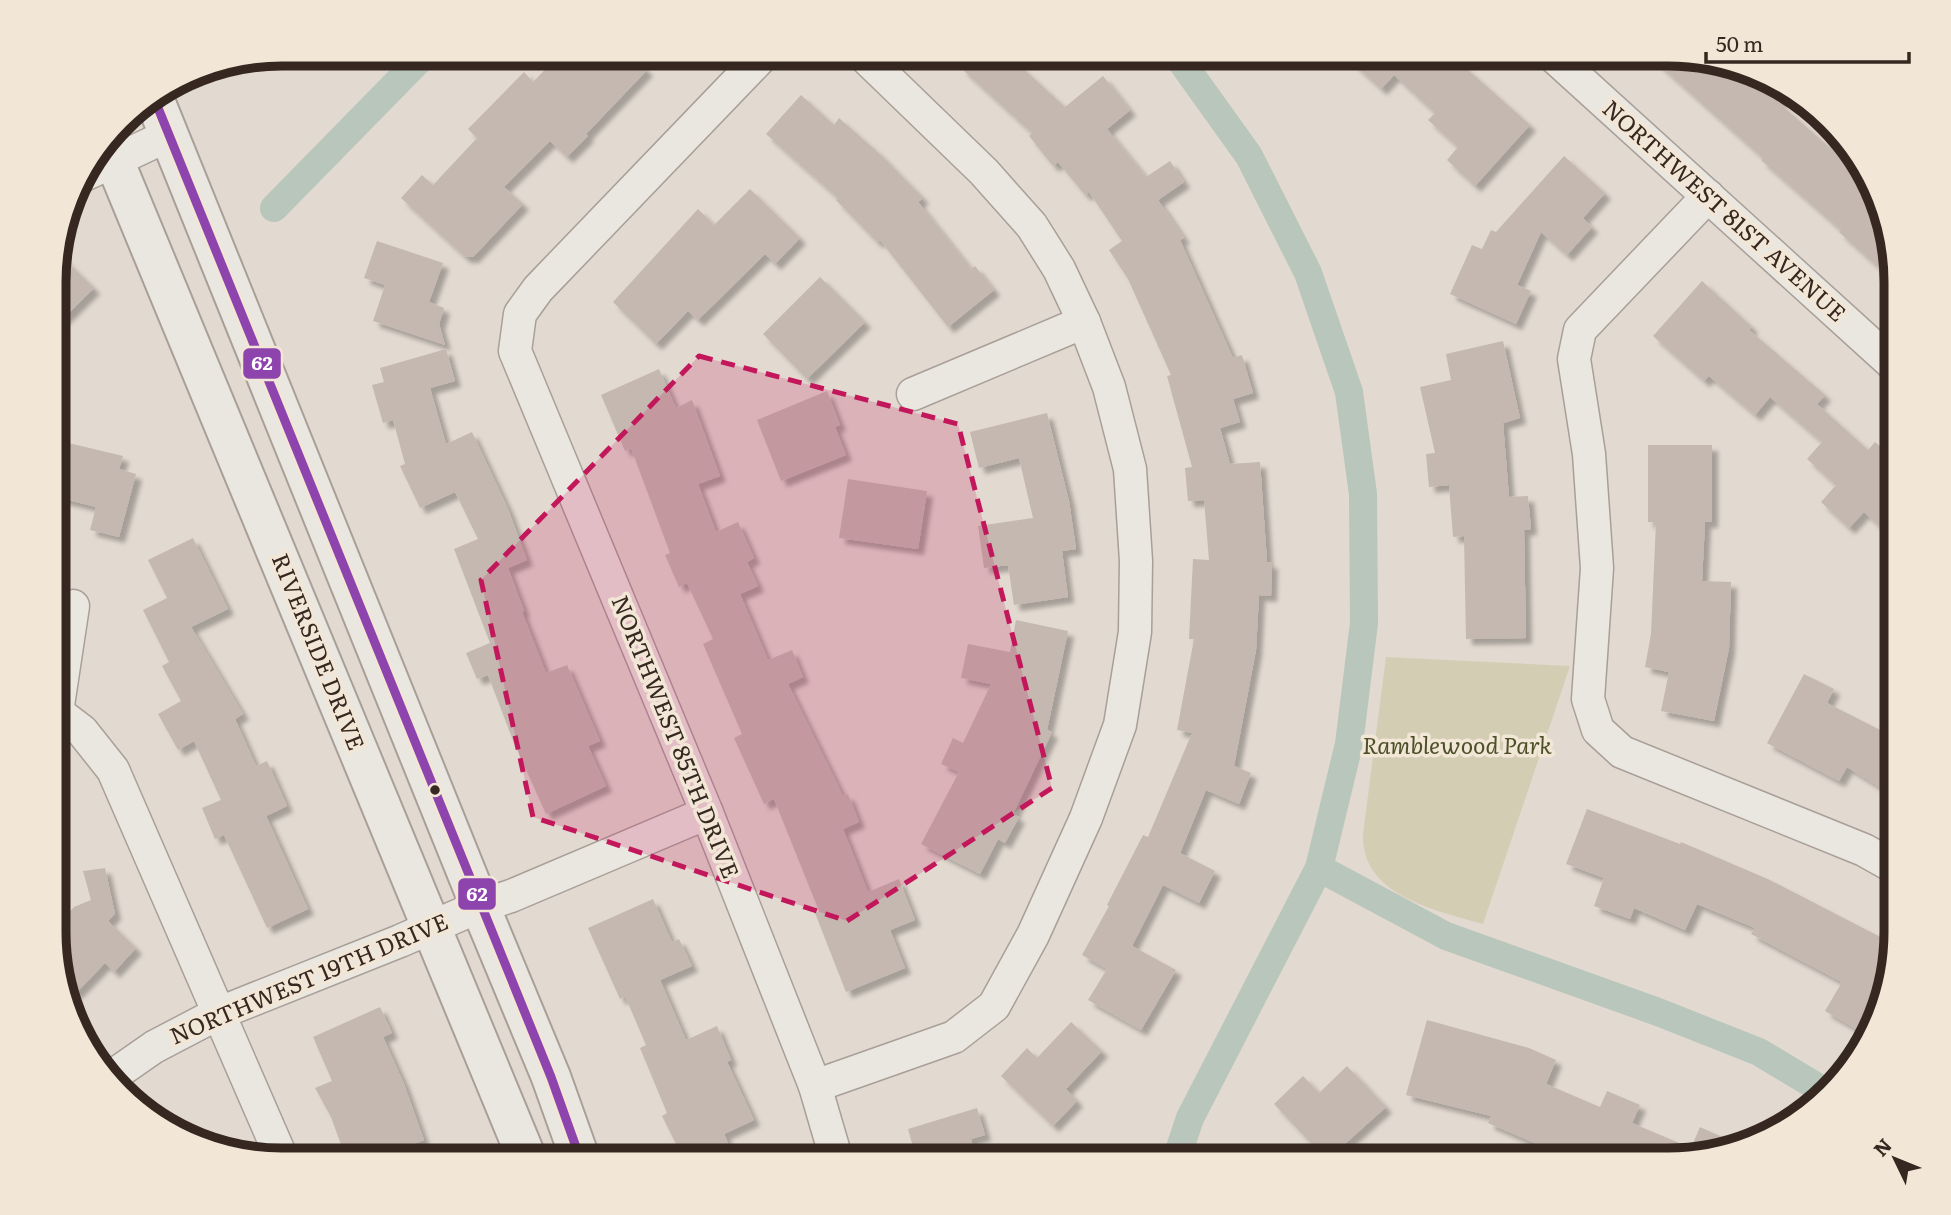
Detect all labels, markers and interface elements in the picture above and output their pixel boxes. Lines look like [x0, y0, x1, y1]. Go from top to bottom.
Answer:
scale bar [1706, 21, 1909, 65]
text: 50 m [1716, 27, 1763, 58]
street label: NORTHWEST 81ST AVENUE [1596, 91, 1855, 328]
line badge: 62 [242, 347, 282, 380]
text: 62 [251, 348, 273, 376]
street label: RIVERSIDE DRIVE [265, 548, 375, 755]
street label: NORTHWEST 85TH DRIVE [604, 590, 749, 883]
park label: Ramblewood Park [1362, 727, 1552, 761]
unlabelled marker [428, 783, 442, 797]
line badge: 62 [457, 877, 497, 911]
text: 62 [466, 879, 488, 907]
street label: NORTHWEST 19TH DRIVE [164, 903, 453, 1051]
north arrow [1860, 1124, 1930, 1194]
text: N [1866, 1131, 1898, 1162]

